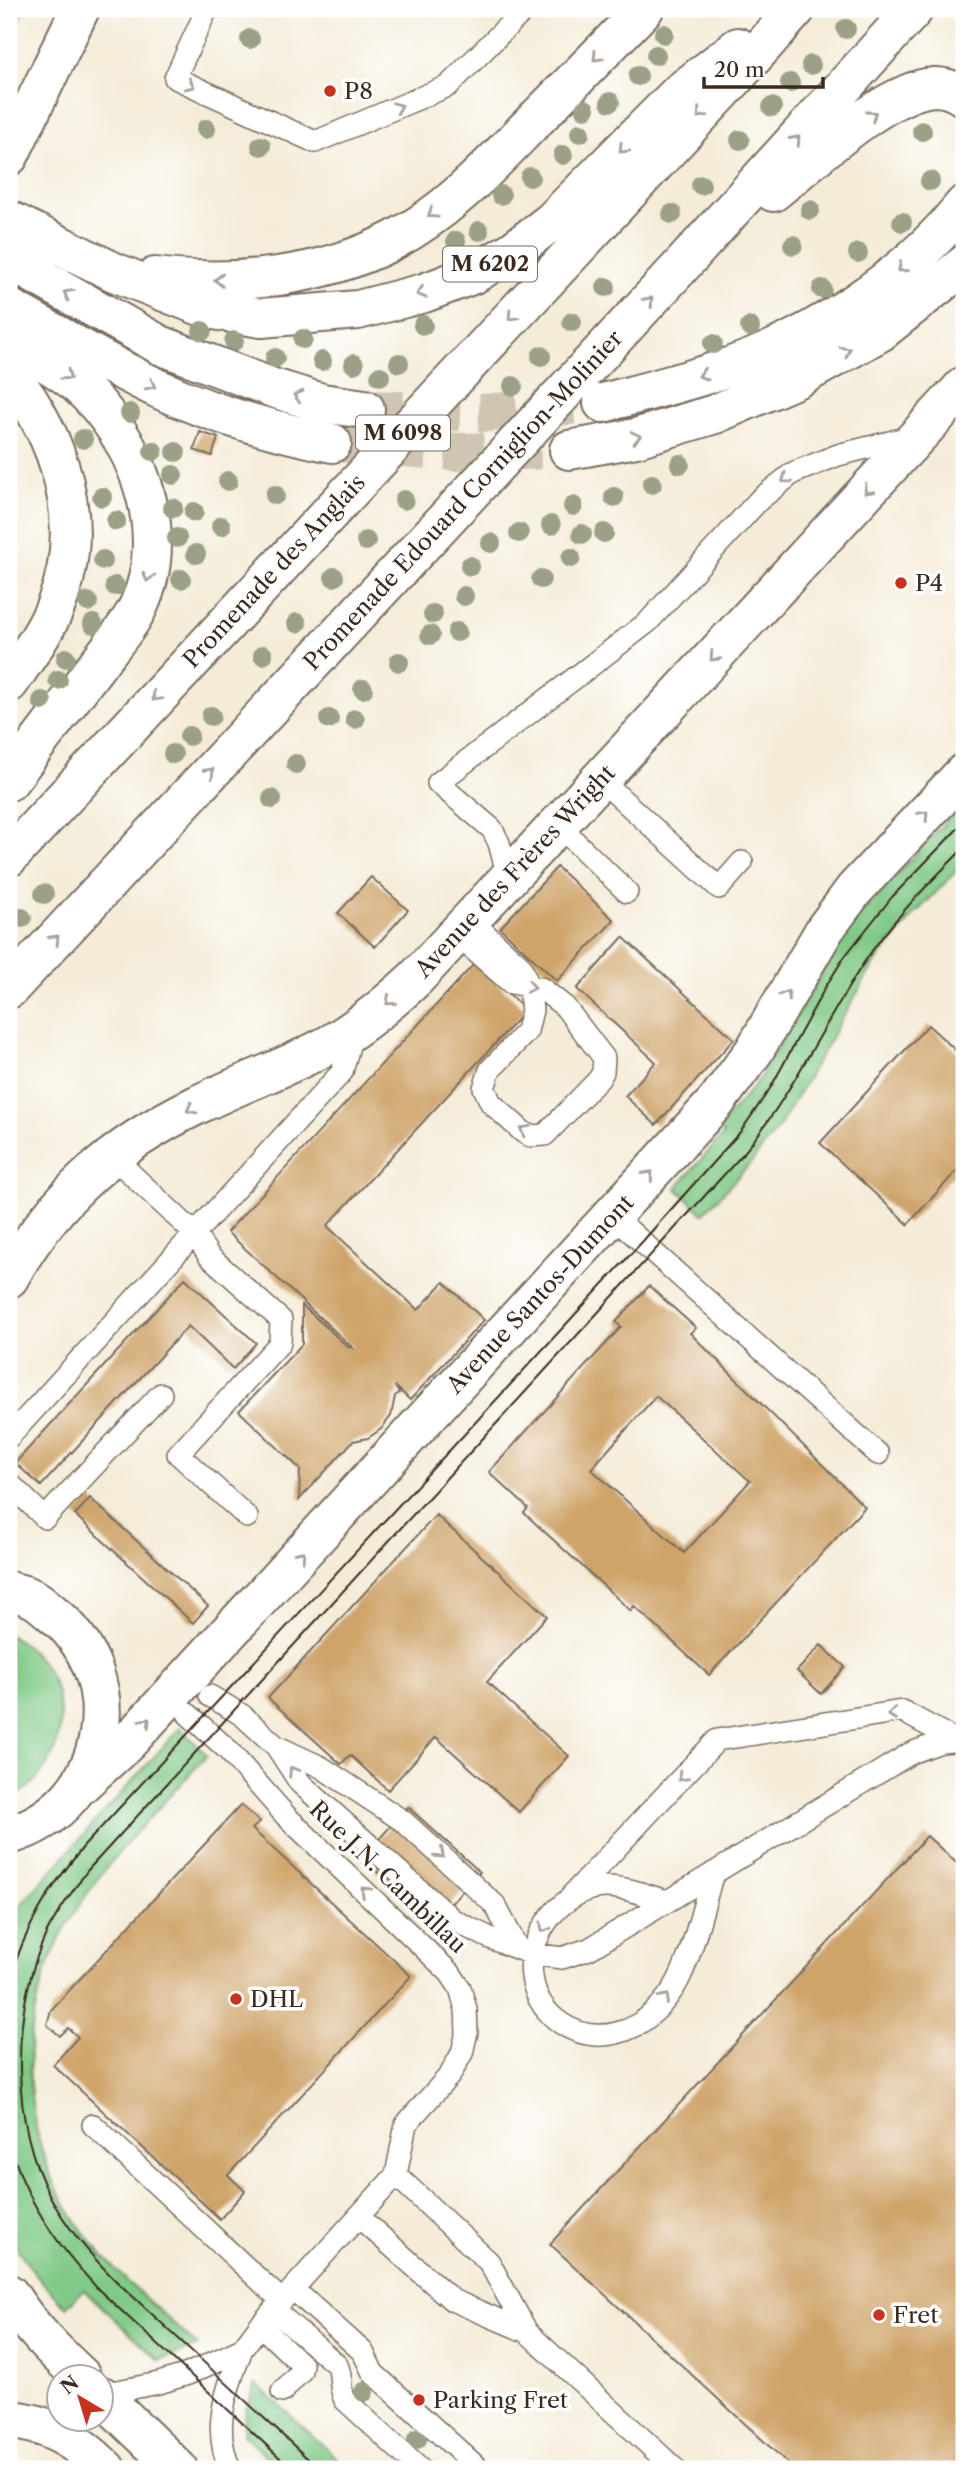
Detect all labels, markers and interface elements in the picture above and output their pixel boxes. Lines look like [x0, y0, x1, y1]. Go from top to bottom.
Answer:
scale bar [704, 46, 822, 90]
one-way arrow [592, 49, 605, 62]
text: 20 m [714, 57, 765, 82]
one-way arrow [183, 77, 195, 91]
place label: P8 [344, 77, 373, 105]
marker: P8 [322, 83, 338, 99]
one-way arrow [391, 101, 403, 115]
one-way arrow [696, 106, 709, 119]
one-way arrow [864, 111, 877, 123]
one-way arrow [787, 135, 800, 148]
one-way arrow [619, 141, 632, 154]
one-way arrow [427, 206, 440, 219]
road number: M 6202 [443, 246, 537, 282]
one-way arrow [898, 259, 910, 272]
one-way arrow [213, 273, 224, 288]
one-way arrow [415, 284, 427, 299]
one-way arrow [63, 289, 76, 302]
one-way arrow [640, 296, 653, 309]
one-way arrow [508, 308, 520, 321]
street label: Promenade Edouard Corniglion-Molinier [298, 324, 628, 676]
one-way arrow [838, 346, 851, 359]
one-way arrow [698, 367, 710, 381]
one-way arrow [59, 368, 72, 381]
one-way arrow [144, 376, 156, 390]
one-way arrow [292, 389, 304, 404]
road number: M 6098 [356, 416, 450, 450]
one-way arrow [630, 431, 642, 445]
street label: Promenade des Anglais [177, 469, 371, 673]
one-way arrow [781, 471, 793, 483]
one-way arrow [864, 482, 877, 495]
place label: P4 [915, 569, 943, 597]
one-way arrow [142, 571, 157, 583]
marker: P4 [893, 575, 909, 591]
one-way arrow [710, 649, 722, 662]
one-way arrow [152, 689, 165, 702]
street label: Avenue des Frères Wright [408, 759, 621, 984]
one-way arrow [202, 767, 215, 780]
one-way arrow [916, 810, 929, 823]
one-way arrow [47, 934, 60, 947]
one-way arrow [525, 979, 537, 993]
one-way arrow [778, 989, 791, 1002]
one-way arrow [386, 993, 399, 1005]
one-way arrow [186, 1100, 198, 1114]
one-way arrow [519, 1125, 532, 1138]
one-way arrow [641, 1170, 653, 1183]
street label: Avenue Santos-Dumont [440, 1189, 639, 1400]
one-way arrow [292, 1550, 305, 1563]
one-way arrow [886, 1706, 897, 1721]
one-way arrow [138, 1717, 151, 1730]
one-way arrow [288, 1766, 301, 1779]
one-way arrow [678, 1769, 691, 1782]
street label: Rue J.N. Cambillau [304, 1795, 472, 1959]
one-way arrow [432, 1846, 445, 1859]
one-way arrow [360, 1887, 373, 1899]
one-way arrow [539, 1921, 552, 1934]
place label: DHL [250, 1985, 303, 2013]
marker: DHL [228, 1991, 244, 2007]
one-way arrow [657, 1993, 669, 2006]
place label: Fret [893, 2301, 938, 2329]
marker: Fret [871, 2307, 887, 2323]
north arrow [46, 2362, 116, 2432]
text: N [56, 2371, 83, 2399]
place label: Parking Fret [433, 2386, 568, 2414]
marker: Parking Fret [411, 2392, 427, 2408]

